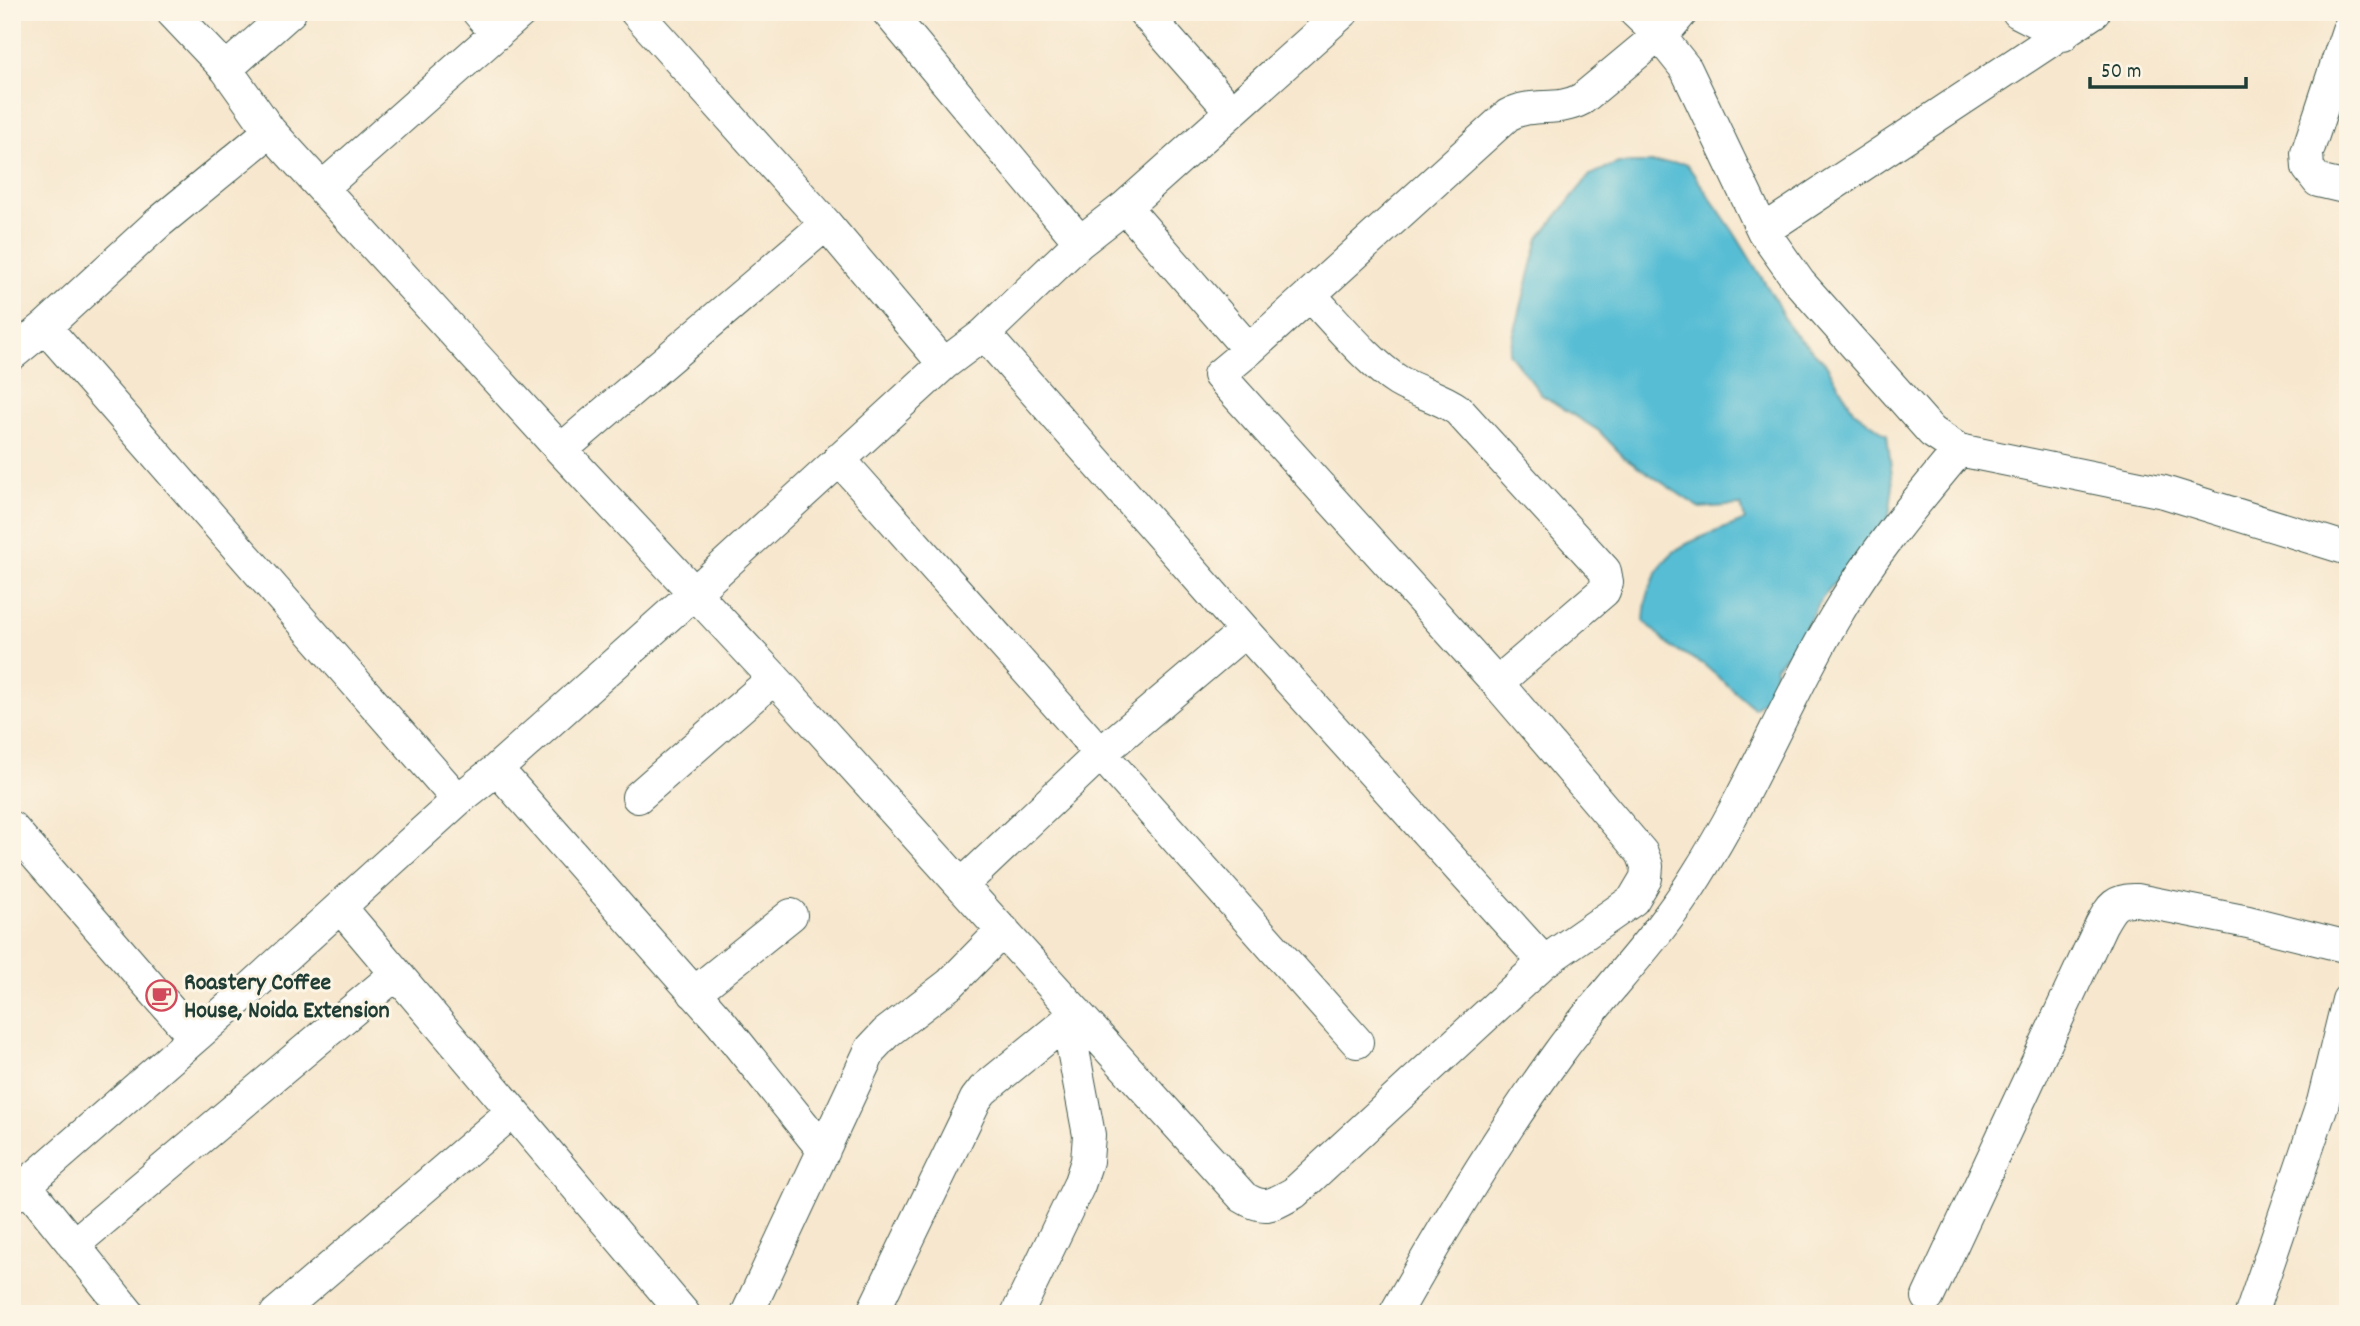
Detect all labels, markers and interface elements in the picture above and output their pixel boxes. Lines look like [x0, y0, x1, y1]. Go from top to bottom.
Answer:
scale bar [2090, 46, 2246, 90]
text: 50 m [2101, 58, 2141, 88]
place label: Roastery Coffee House, Noida Extension [184, 967, 390, 1029]
cafe icon: Roastery Coffee House, Noida Extension [144, 978, 178, 1012]

